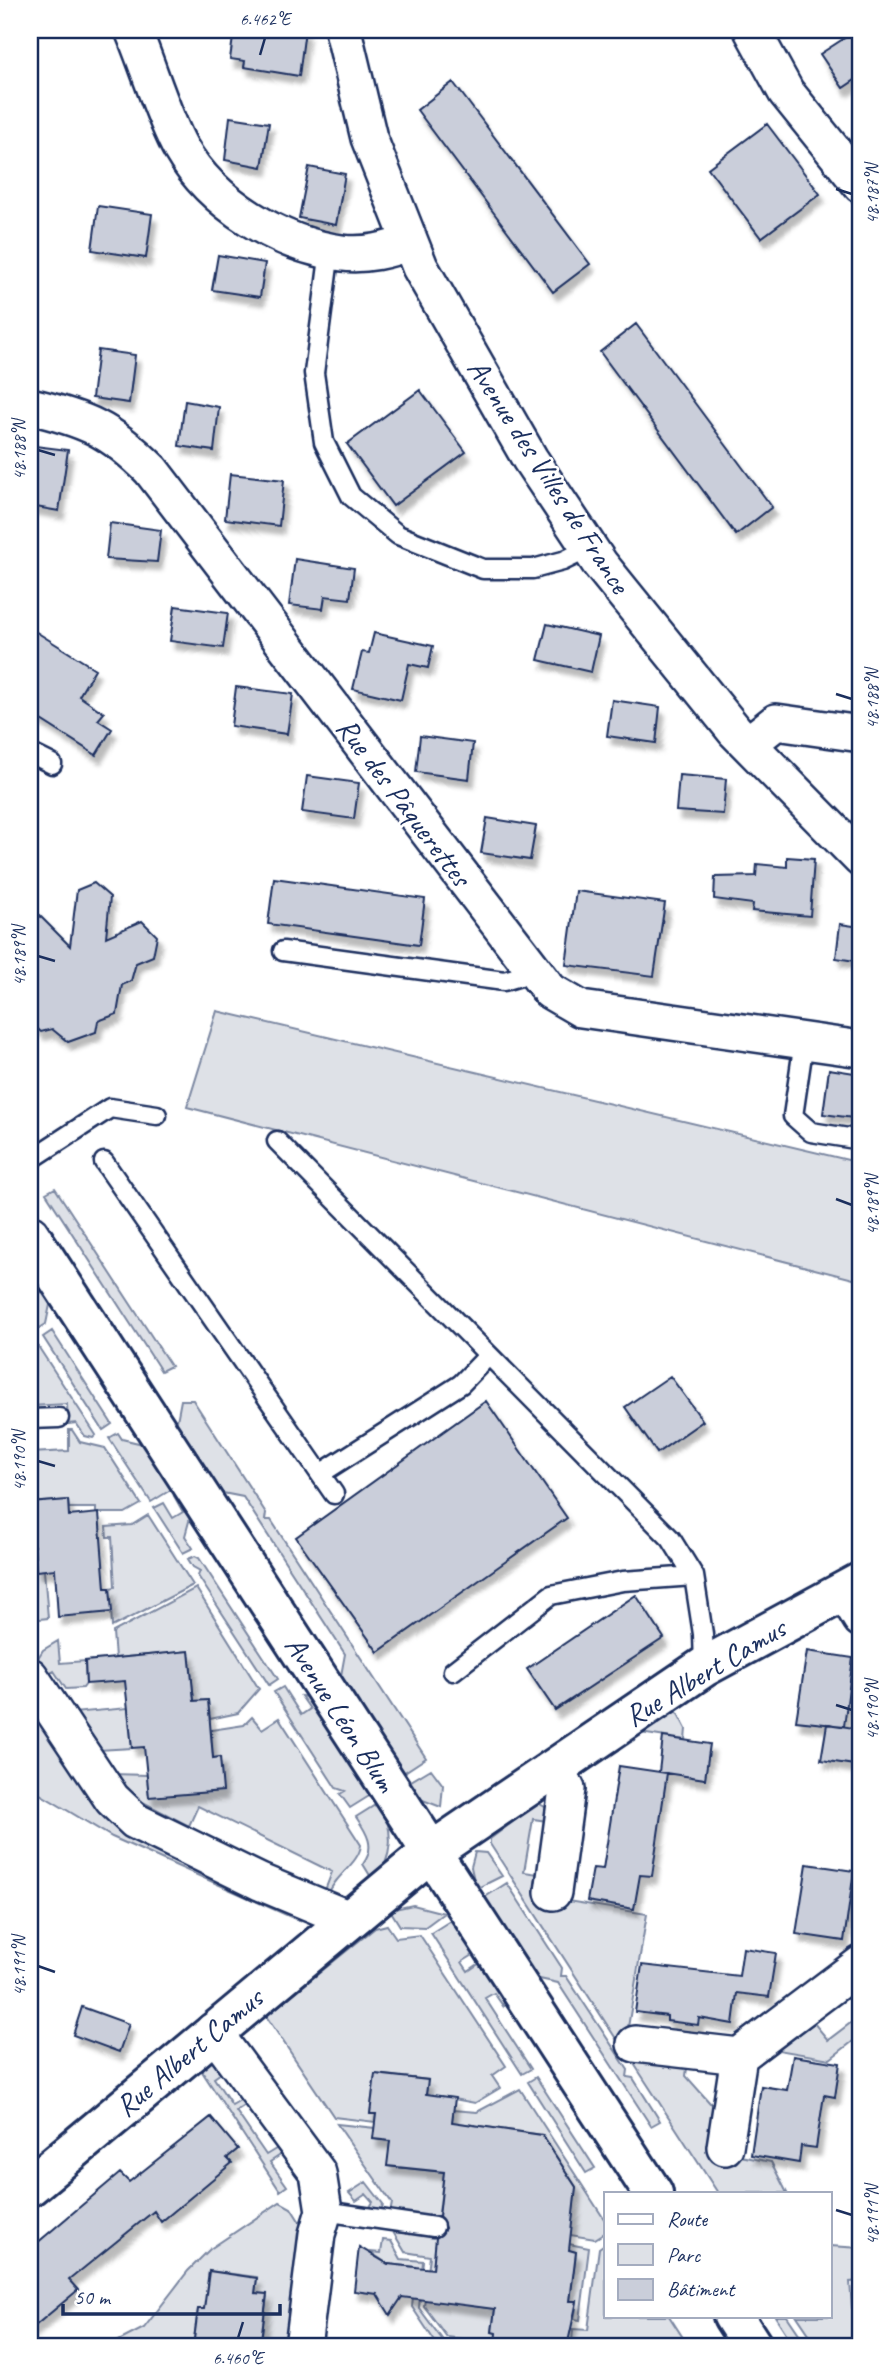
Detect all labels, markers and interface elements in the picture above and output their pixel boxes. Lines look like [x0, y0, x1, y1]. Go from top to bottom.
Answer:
text: 6.462°E [240, 8, 293, 30]
text: 48.187°N [861, 161, 883, 224]
street label: Avenue des Villes de France [459, 352, 640, 602]
text: 48.188°N [8, 417, 30, 480]
text: 48.188°N [861, 666, 883, 729]
street label: Rue des Pâquerettes [328, 710, 482, 896]
text: 48.189°N [8, 923, 30, 986]
text: 48.189°N [861, 1172, 883, 1235]
text: 48.190°N [8, 1428, 30, 1491]
street label: Rue Albert Camus [618, 1608, 795, 1735]
street label: Avenue Léon Blum [276, 1629, 406, 1800]
text: 48.190°N [861, 1677, 883, 1740]
text: 48.191°N [8, 1933, 30, 1996]
street label: Rue Albert Camus [107, 1977, 273, 2125]
text: 48.191°N [861, 2182, 883, 2245]
legend [604, 2192, 832, 2318]
text: Route [667, 2206, 708, 2232]
text: Parc [667, 2242, 702, 2268]
scale bar [63, 2272, 280, 2316]
text: Bâtiment [667, 2276, 736, 2302]
text: 50 m [74, 2284, 112, 2310]
text: 6.460°E [213, 2347, 266, 2369]

